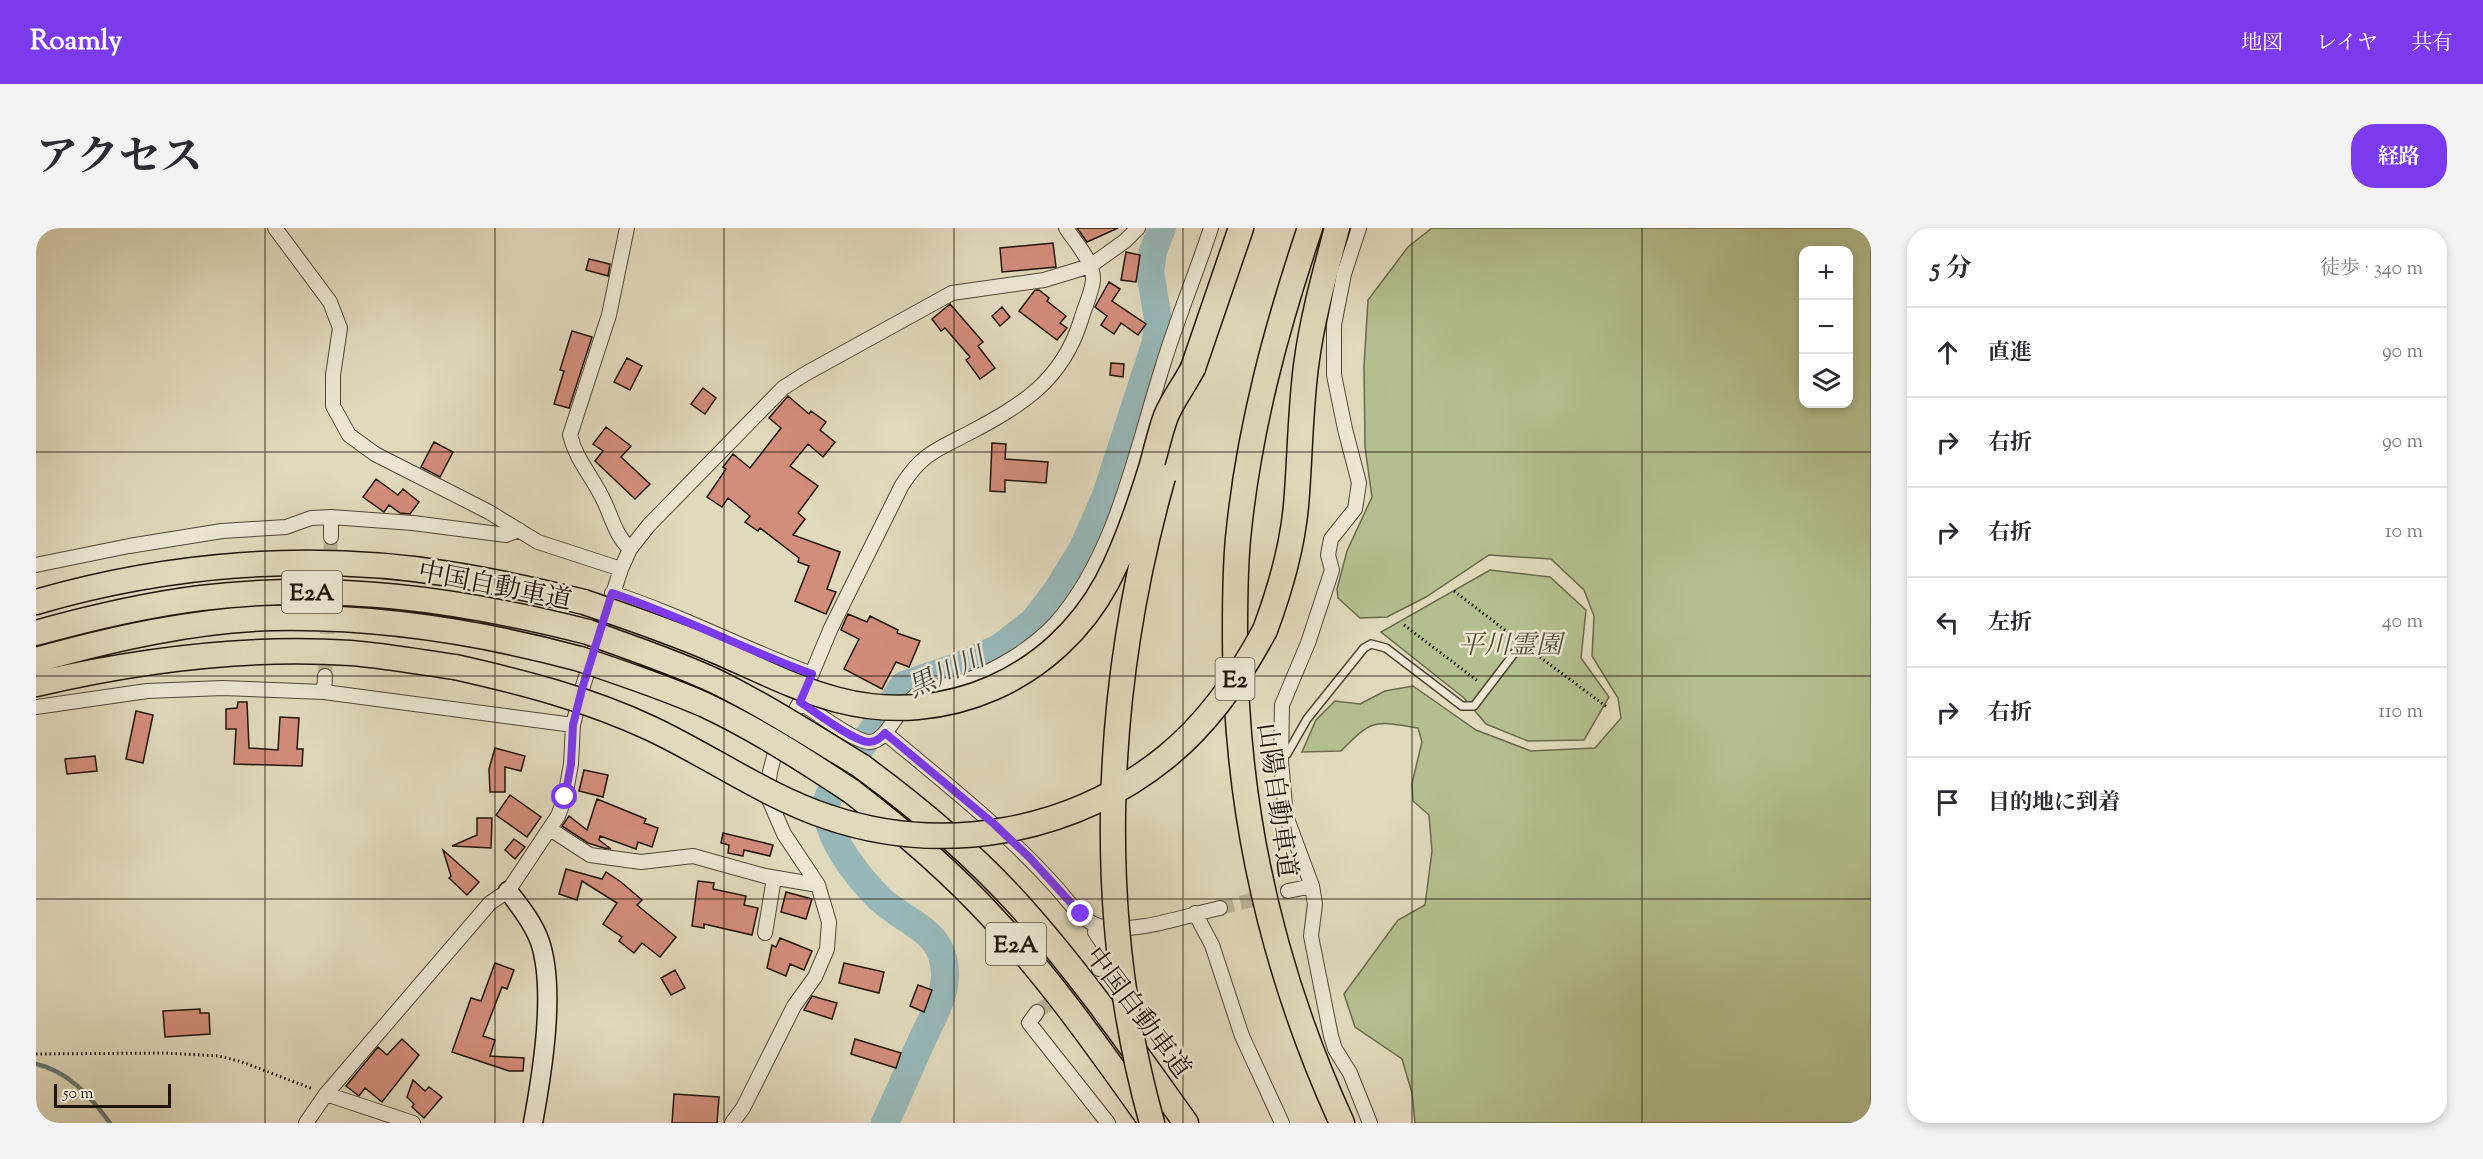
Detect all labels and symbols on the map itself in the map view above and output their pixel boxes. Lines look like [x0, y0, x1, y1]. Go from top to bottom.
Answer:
street label: 中国自動車道 [414, 554, 575, 620]
road number: E2A [282, 571, 342, 613]
park label: 平川霊園 [1458, 628, 1566, 665]
water label: 黒川川 [902, 638, 995, 709]
road number: E2 [1216, 658, 1254, 700]
street label: 山陽自動車道 [1246, 721, 1305, 880]
route start [551, 783, 577, 809]
route end [1067, 900, 1093, 926]
road number: E2A [986, 923, 1046, 965]
street label: 中国自動車道 [1075, 940, 1199, 1087]
scale bar [54, 1081, 171, 1108]

